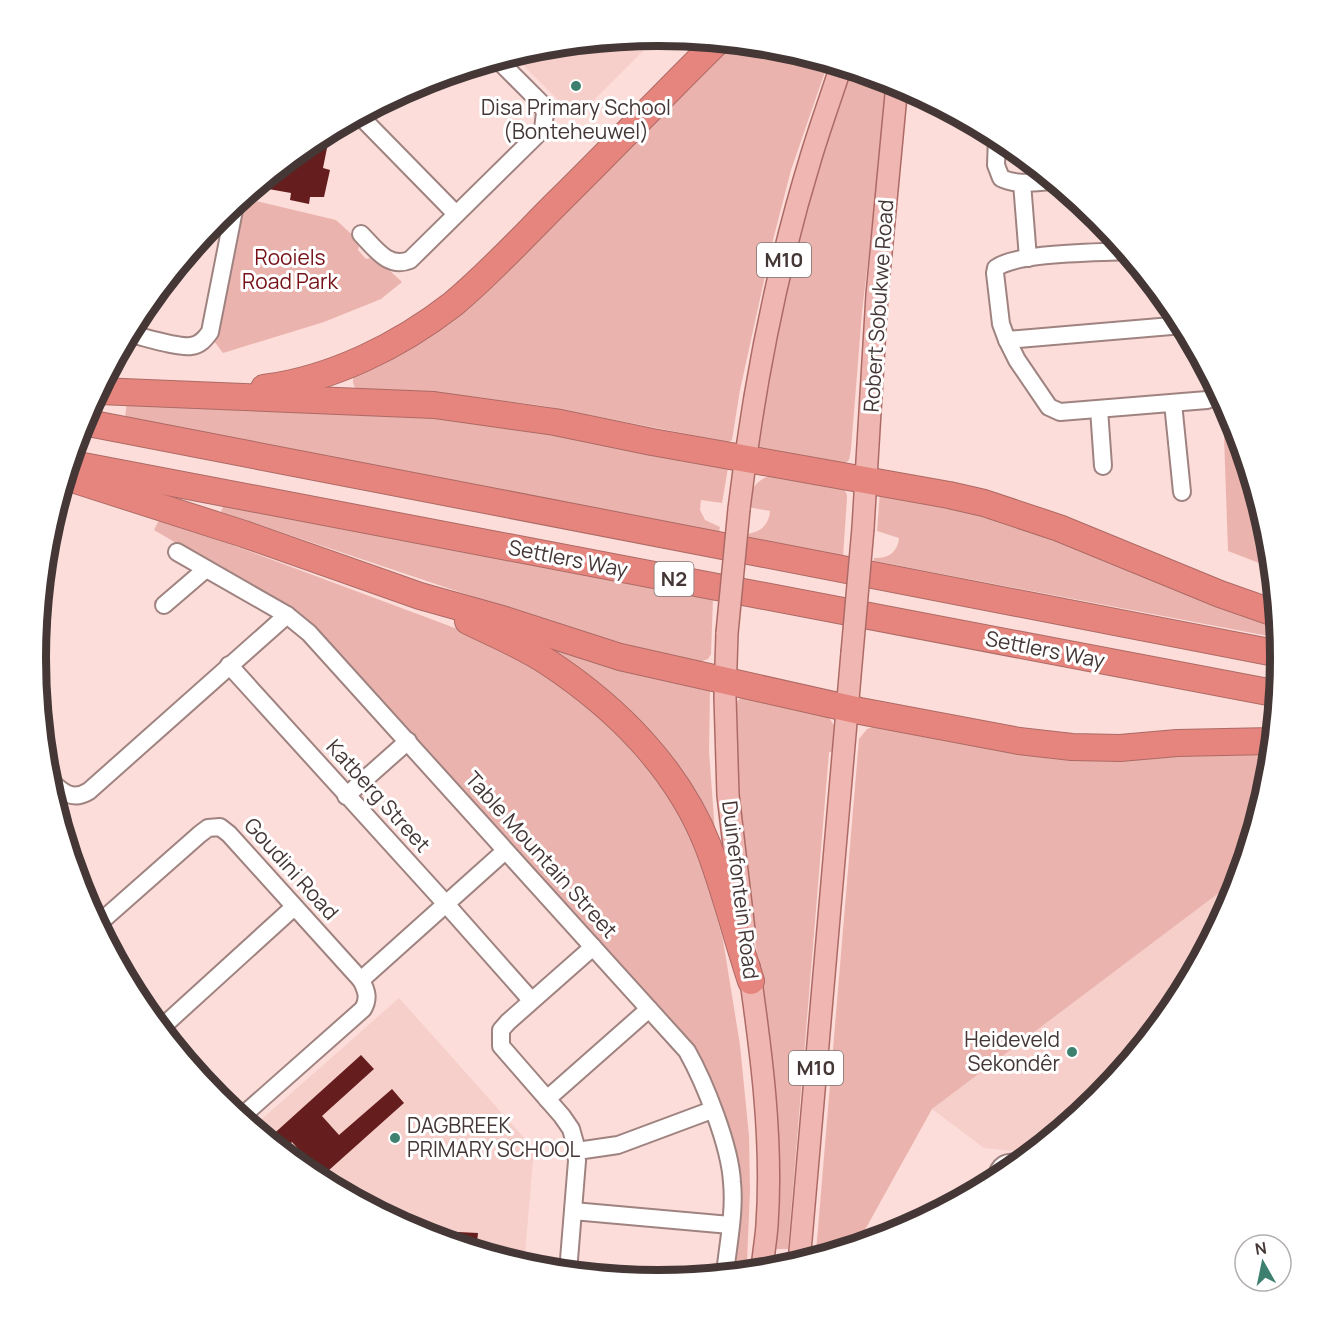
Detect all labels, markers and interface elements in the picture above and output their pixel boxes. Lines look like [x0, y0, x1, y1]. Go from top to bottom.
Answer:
marker: Disa Primary School (Bonteheuwel) [569, 79, 583, 93]
place label: Disa Primary School (Bonteheuwel) [481, 93, 671, 145]
street label: Robert Sobukwe Road [857, 199, 899, 413]
park label: Rooiels Road Park [242, 243, 338, 295]
road number: M10 [757, 243, 811, 277]
street label: Settlers Way [506, 533, 630, 583]
road number: N2 [654, 562, 694, 596]
street label: Settlers Way [983, 624, 1107, 674]
street label: Katberg Street [321, 733, 437, 858]
street label: Table Mountain Street [459, 765, 624, 944]
street label: Duinefontein Road [716, 799, 766, 981]
street label: Goudini Road [238, 811, 345, 925]
place label: Heideveld Sekondêr [964, 1025, 1060, 1077]
marker: Heideveld Sekondêr [1065, 1045, 1079, 1059]
road number: M10 [789, 1051, 843, 1085]
place label: DAGBREEK PRIMARY SCHOOL [407, 1111, 581, 1163]
marker: DAGBREEK PRIMARY SCHOOL [388, 1131, 402, 1145]
north arrow [1233, 1233, 1293, 1293]
text: N [1253, 1236, 1268, 1260]

